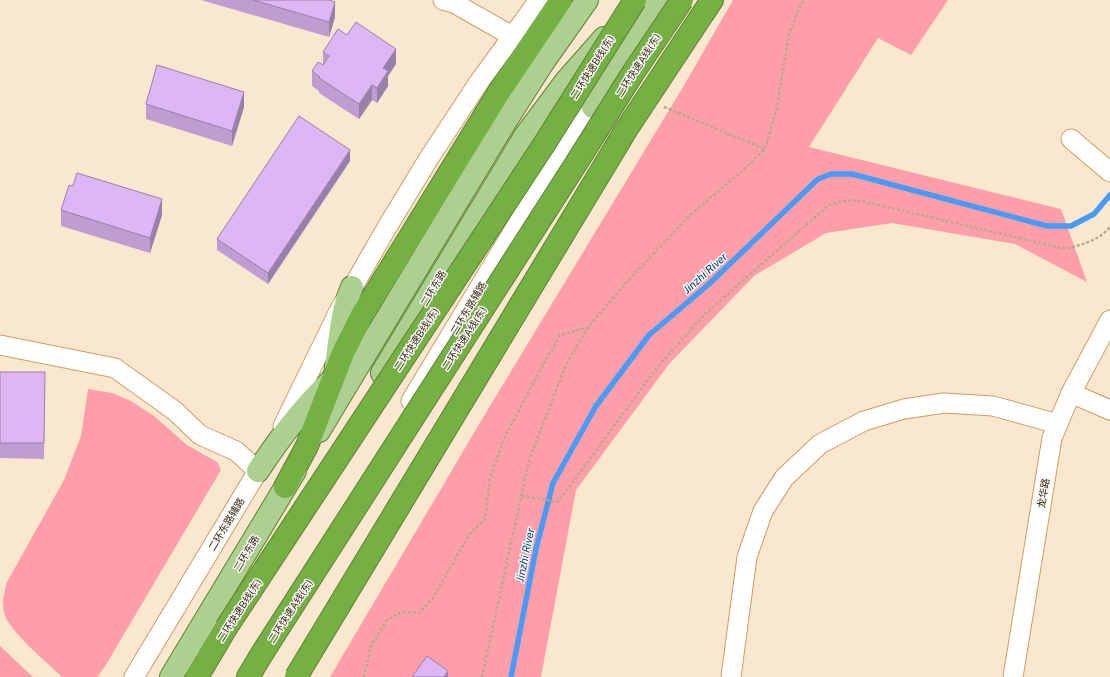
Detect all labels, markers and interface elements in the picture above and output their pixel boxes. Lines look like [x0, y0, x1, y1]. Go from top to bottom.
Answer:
street label: 二环快速A线(东) [613, 31, 663, 99]
street label: 二环快速B线(东) [568, 33, 616, 101]
water label: Jinzhi River [681, 250, 730, 296]
street label: 二环东路 [418, 268, 448, 308]
street label: 二环东路辅路 [447, 279, 489, 337]
street label: 二环快速A线(东) [439, 304, 489, 372]
street label: 二环快速B线(东) [391, 305, 441, 373]
street label: 龙华路 [1035, 477, 1051, 509]
street label: 二环东路辅路 [205, 495, 247, 553]
water label: Jinzhi River [513, 526, 537, 583]
street label: 二环东路 [231, 533, 261, 573]
street label: 二环快速B线(东) [214, 576, 264, 644]
street label: 二环快速A线(东) [265, 577, 315, 645]

